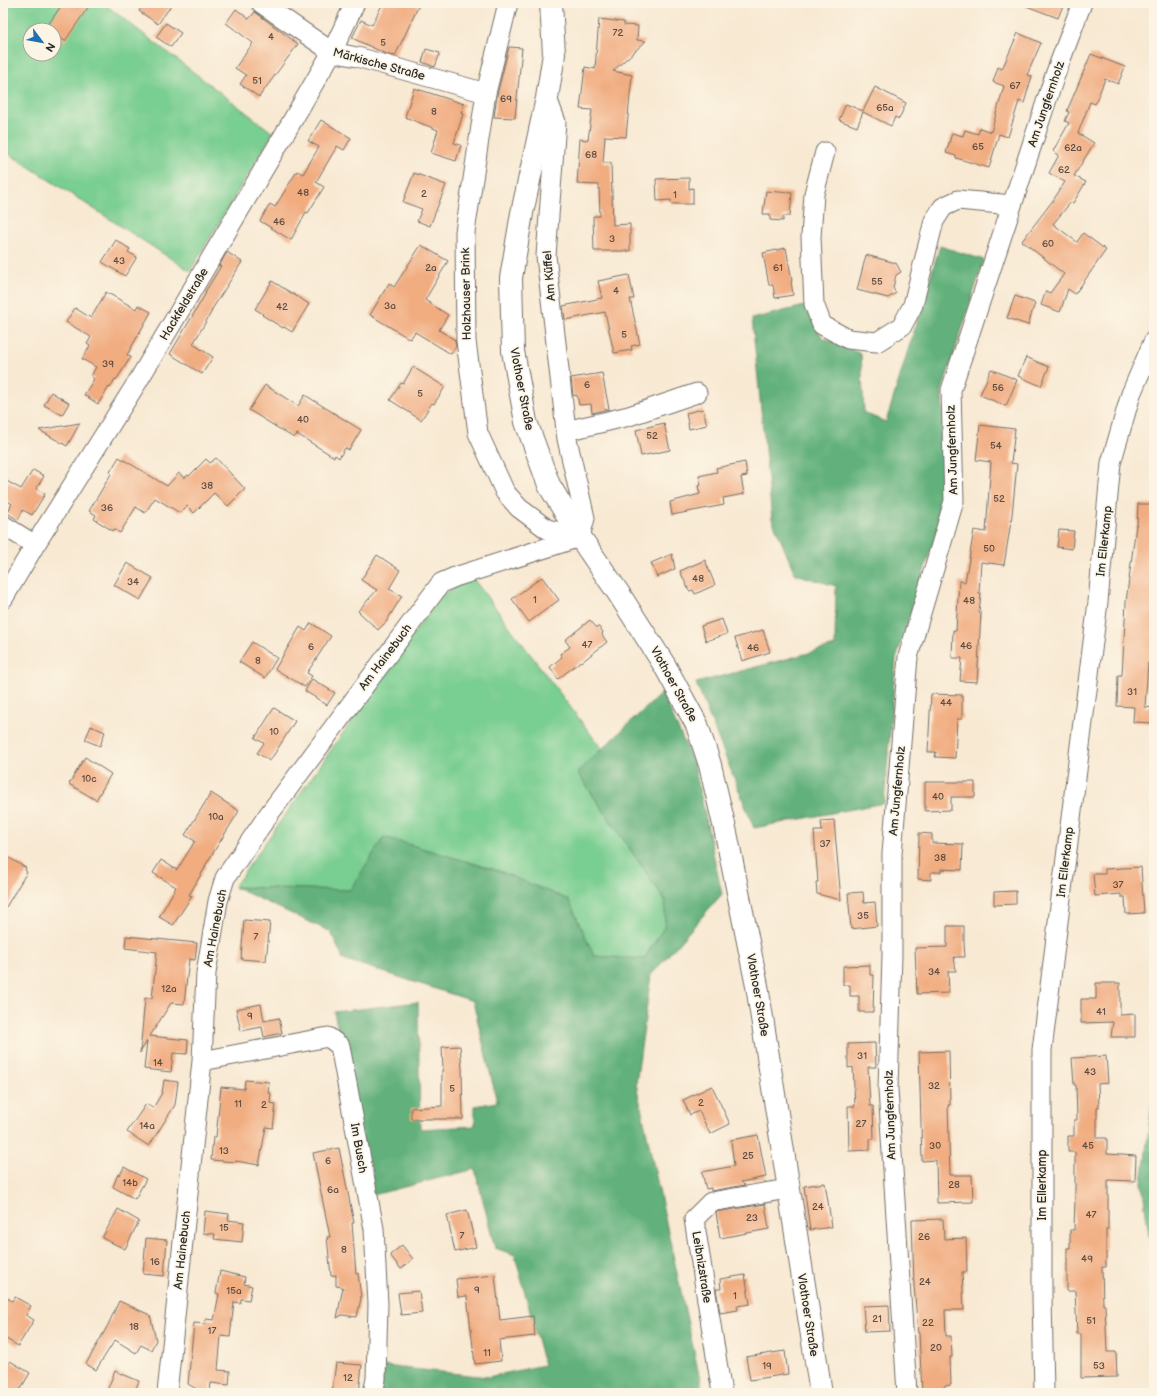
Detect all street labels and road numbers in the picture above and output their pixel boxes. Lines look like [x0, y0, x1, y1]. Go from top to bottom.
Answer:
street label: Märkische Straße [331, 45, 427, 84]
street label: Am Jungfernholz [1025, 59, 1068, 149]
street label: Holzhauser Brink [458, 247, 475, 340]
street label: Am Küffel [540, 250, 559, 302]
street label: Hackfeldstraße [157, 265, 212, 343]
street label: Vlothoer Straße [506, 346, 537, 432]
street label: Am Jungfernholz [943, 405, 962, 495]
street label: Im Ellerkamp [1093, 505, 1116, 577]
street label: Am Hainebuch [356, 621, 415, 693]
street label: Vlothoer Straße [647, 644, 700, 725]
street label: Am Jungfernholz [886, 745, 909, 836]
street label: Im Ellerkamp [1054, 826, 1077, 898]
street label: Am Hainebuch [201, 887, 230, 968]
street label: Vlothoer Straße [743, 952, 772, 1038]
street label: Am Jungfernholz [881, 1070, 900, 1160]
street label: Im Busch [347, 1122, 370, 1175]
street label: Im Ellerkamp [1035, 1150, 1050, 1220]
street label: Am Hainebuch [171, 1210, 194, 1290]
street label: Leibnizstraße [688, 1230, 715, 1304]
street label: Vlothoer Straße [794, 1272, 821, 1358]

